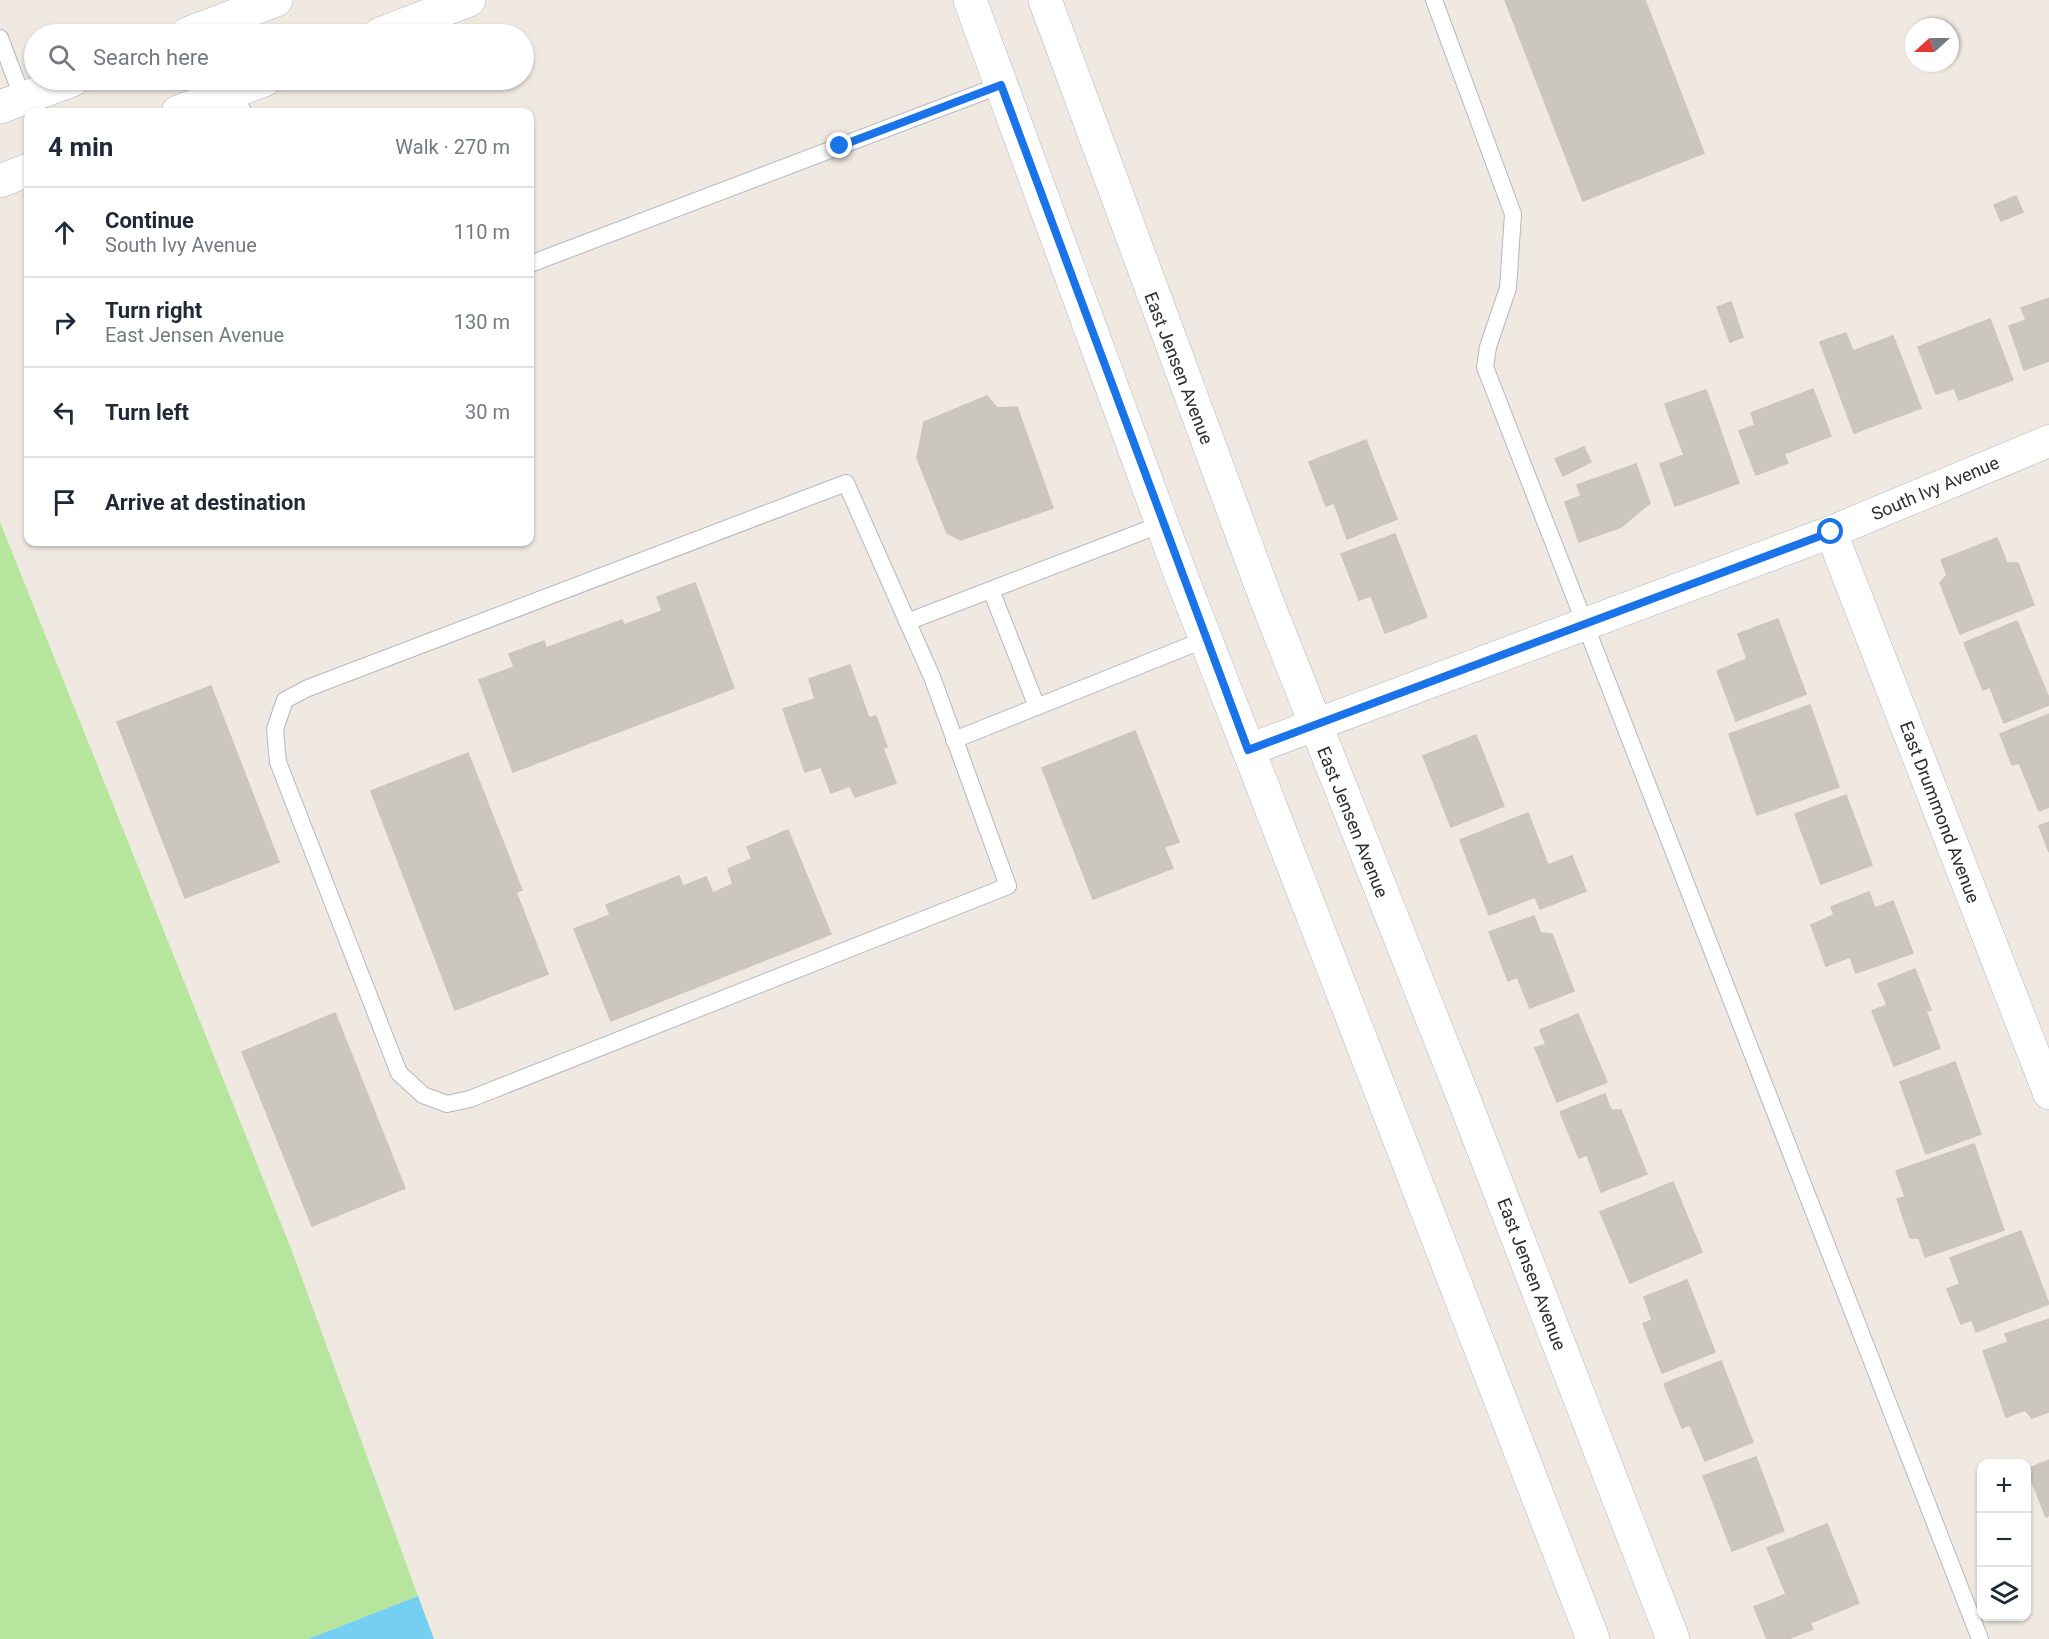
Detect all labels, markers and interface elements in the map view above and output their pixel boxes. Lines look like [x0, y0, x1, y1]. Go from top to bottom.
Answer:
north arrow [1905, 18, 1959, 72]
search box [24, 24, 534, 90]
icon: search [45, 41, 78, 74]
text: Search here [93, 45, 209, 70]
text: 4 min [48, 132, 113, 162]
route end [826, 132, 852, 158]
text: Walk · 270 m [395, 135, 510, 159]
text: Continue [105, 208, 194, 233]
icon: ahead [48, 216, 81, 249]
text: 110 m [454, 220, 510, 244]
text: South Ivy Avenue [105, 233, 257, 257]
street label: East Jensen Avenue [1140, 289, 1218, 447]
text: Turn right [105, 298, 202, 323]
icon: right [48, 306, 81, 339]
text: 130 m [454, 310, 510, 334]
text: East Jensen Avenue [105, 323, 284, 347]
icon: left [48, 396, 81, 429]
text: Turn left [105, 400, 189, 425]
text: 30 m [465, 400, 510, 424]
street label: South Ivy Avenue [1868, 452, 2002, 524]
icon: arrive [48, 486, 81, 519]
text: Arrive at destination [105, 490, 306, 515]
route start [1817, 518, 1843, 544]
street label: East Drummond Avenue [1896, 718, 1984, 906]
street label: East Jensen Avenue [1313, 743, 1393, 901]
street label: East Jensen Avenue [1493, 1195, 1571, 1353]
map controls [1977, 1459, 2031, 1621]
button: + [1977, 1459, 2031, 1513]
button: − [1977, 1513, 2031, 1567]
button: layers [1977, 1567, 2031, 1621]

